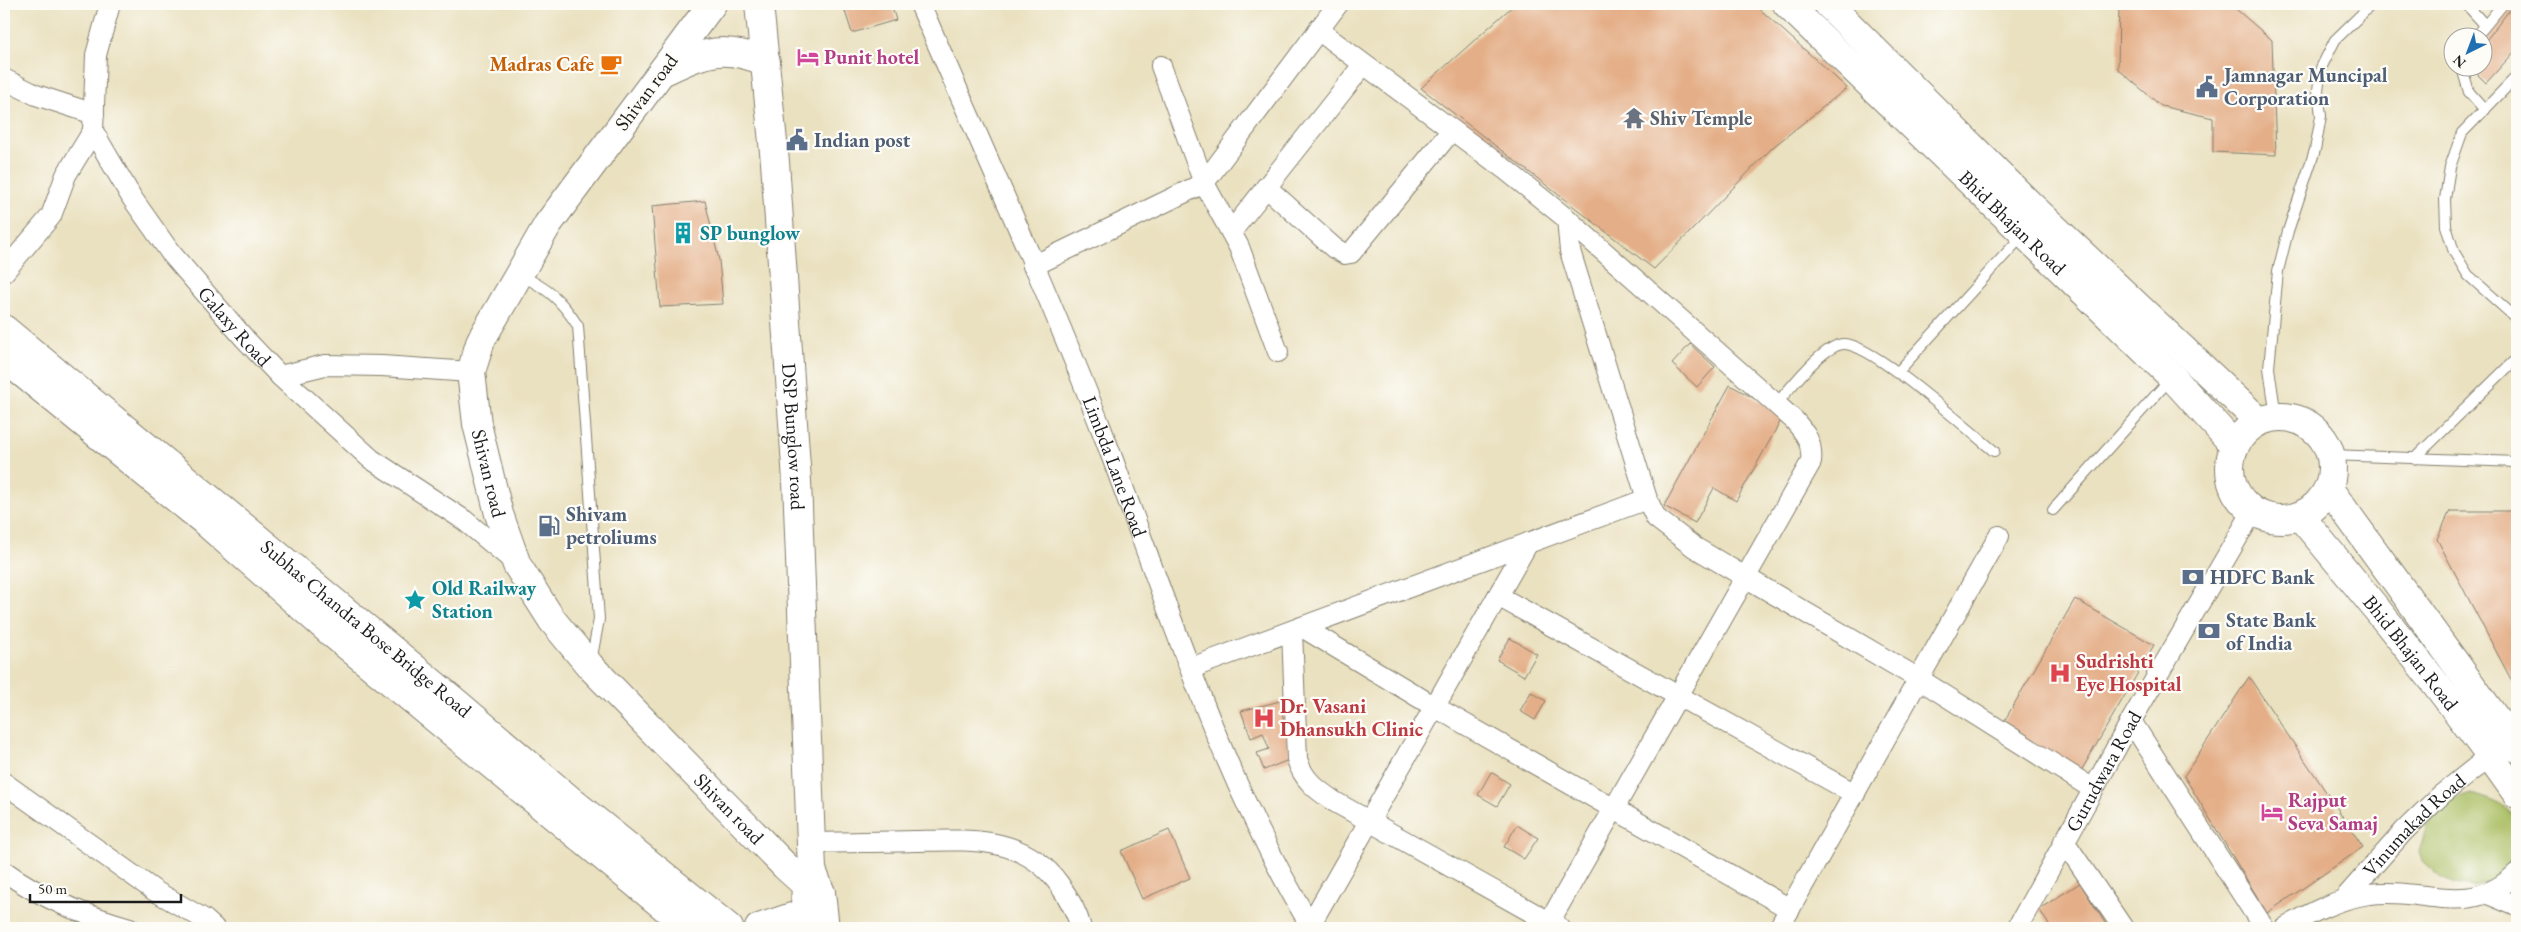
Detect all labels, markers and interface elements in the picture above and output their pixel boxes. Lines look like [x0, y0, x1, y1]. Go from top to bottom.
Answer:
north arrow [2444, 28, 2494, 78]
hotel icon: Punit hotel [795, 44, 821, 70]
place label: Punit hotel [824, 44, 920, 70]
street label: Shivan road [609, 48, 684, 136]
place label: Madras Cafe [490, 51, 594, 77]
cafe icon: Madras Cafe [598, 51, 624, 77]
text: N [2449, 51, 2470, 72]
place label: Jamnagar Muncipal Corporation [2222, 62, 2388, 111]
public building icon: Jamnagar Muncipal Corporation [2194, 74, 2220, 100]
temple icon: Shiv Temple [1621, 105, 1647, 131]
place label: Shiv Temple [1650, 105, 1752, 131]
public building icon: Indian post [784, 127, 810, 153]
place label: Indian post [814, 127, 911, 153]
street label: Bhid Bhajan Road [1953, 164, 2072, 281]
building icon: SP bunglow [670, 220, 696, 246]
place label: SP bunglow [700, 220, 800, 246]
street label: Galaxy Road [192, 281, 278, 373]
street label: DSP Bunglow road [776, 362, 811, 512]
street label: Limbda Lane Road [1077, 392, 1153, 541]
street label: Shivan road [466, 427, 513, 521]
place label: Shivam petroliums [566, 501, 657, 550]
fuel station icon: Shivam petroliums [536, 513, 562, 539]
street label: Subhas Chandra Bose Bridge Road [255, 534, 478, 724]
bank icon: HDFC Bank [2180, 564, 2206, 590]
place label: HDFC Bank [2210, 564, 2316, 590]
place label: Old Railway Station [432, 575, 536, 624]
place icon: Old Railway Station [402, 587, 428, 613]
street label: Bhid Bhajan Road [2357, 590, 2465, 716]
place label: State Bank of India [2226, 607, 2317, 656]
bank icon: State Bank of India [2196, 618, 2222, 644]
place label: Sudrishti Eye Hospital [2076, 648, 2182, 697]
hospital icon: Sudrishti Eye Hospital [2047, 660, 2073, 686]
place label: Dr. Vasani Dhansukh Clinic [1280, 693, 1423, 742]
hospital icon: Dr. Vasani Dhansukh Clinic [1251, 705, 1277, 731]
street label: Gurudwara Road [2060, 705, 2148, 836]
street label: Shivan road [688, 767, 770, 850]
street label: Vinumakad Road [2357, 767, 2471, 882]
place label: Rajput Seva Samaj [2288, 787, 2378, 836]
hotel icon: Rajput Seva Samaj [2259, 799, 2285, 825]
scale bar [30, 872, 181, 904]
text: 50 m [38, 879, 67, 898]

